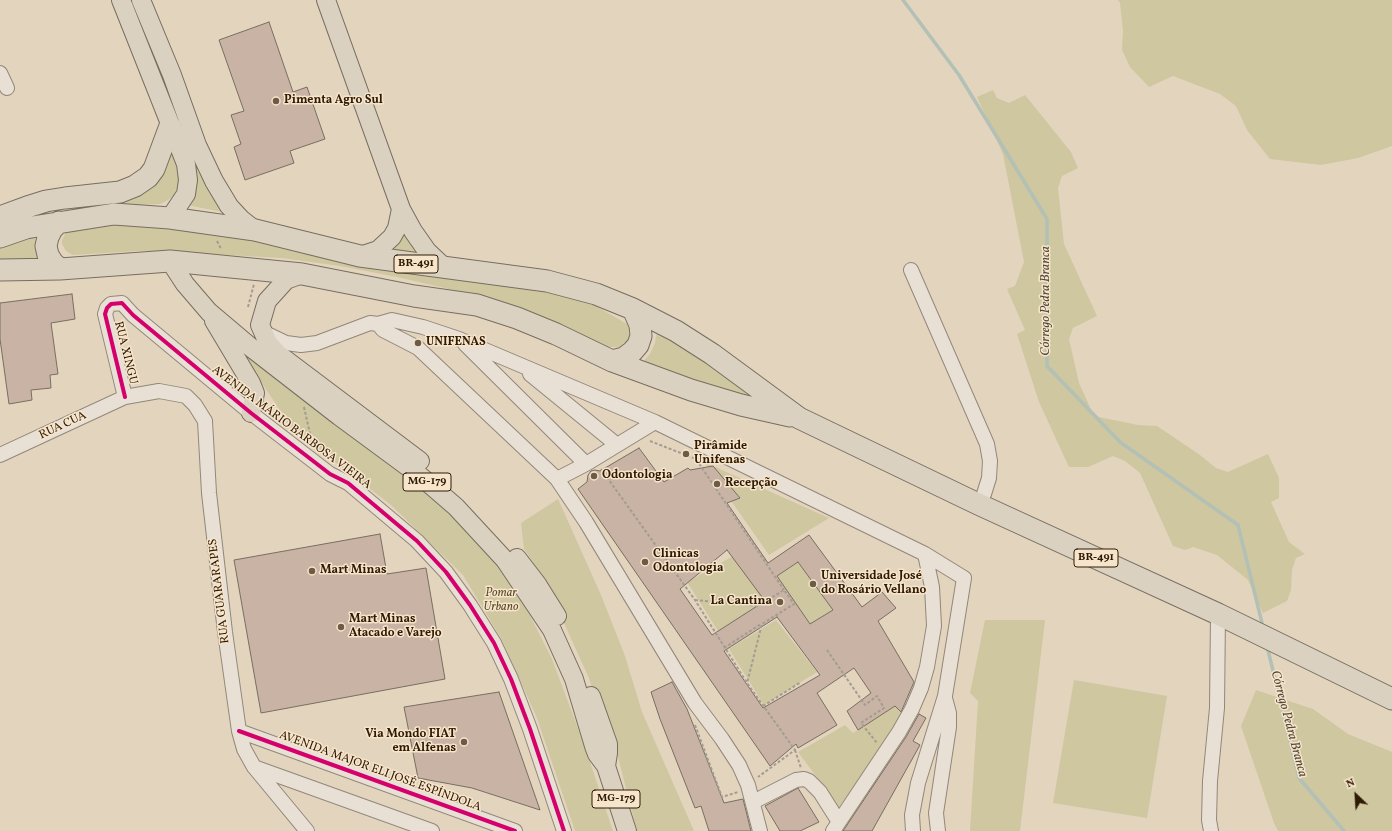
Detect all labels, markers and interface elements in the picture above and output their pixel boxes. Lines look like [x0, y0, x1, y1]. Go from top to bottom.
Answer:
place label: Pimenta Agro Sul [284, 94, 383, 108]
marker: Pimenta Agro Sul [271, 96, 281, 106]
water label: Córrego Pedra Branca [1039, 246, 1055, 356]
road number: BR-491 [394, 255, 438, 273]
street label: RUA XINGU [110, 320, 140, 386]
place label: UNIFENAS [426, 336, 486, 350]
marker: UNIFENAS [413, 338, 423, 348]
street label: AVENIDA MÁRIO BARBOSA VIEIRA [208, 363, 374, 493]
street label: RUA CUA [37, 409, 89, 443]
place label: Pirâmide Unifenas [694, 440, 747, 468]
marker: Pirâmide Unifenas [681, 449, 691, 459]
place label: Odontologia [602, 469, 672, 483]
marker: Odontologia [589, 471, 599, 481]
road number: MG-179 [403, 473, 451, 491]
place label: Recepção [725, 477, 778, 491]
marker: Recepção [712, 479, 722, 489]
street label: RUA GUARARAPES [206, 538, 234, 644]
place label: Clinicas Odontologia [653, 548, 723, 576]
road number: BR-491 [1074, 549, 1118, 567]
marker: Clinicas Odontologia [640, 557, 650, 567]
place label: Mart Minas [320, 564, 387, 578]
marker: Mart Minas [307, 566, 317, 576]
place label: Universidade José do Rosário Vellano [821, 570, 926, 598]
marker: Universidade José do Rosário Vellano [808, 579, 818, 589]
park label: Pomar Urbano [484, 587, 518, 615]
place label: La Cantina [711, 595, 772, 609]
marker: La Cantina [775, 597, 785, 607]
place label: Mart Minas Atacado e Varejo [349, 613, 442, 641]
marker: Mart Minas Atacado e Varejo [336, 622, 346, 632]
water label: Córrego Pedra Branca [1266, 669, 1310, 779]
place label: Via Mondo FIAT em Alfenas [365, 728, 456, 756]
street label: AVENIDA MAJOR ELI JOSÉ ESPÍNDOLA [277, 729, 483, 815]
marker: Via Mondo FIAT em Alfenas [459, 737, 469, 747]
north arrow [1336, 775, 1376, 815]
text: N [1344, 775, 1358, 792]
road number: MG-179 [592, 790, 640, 808]

